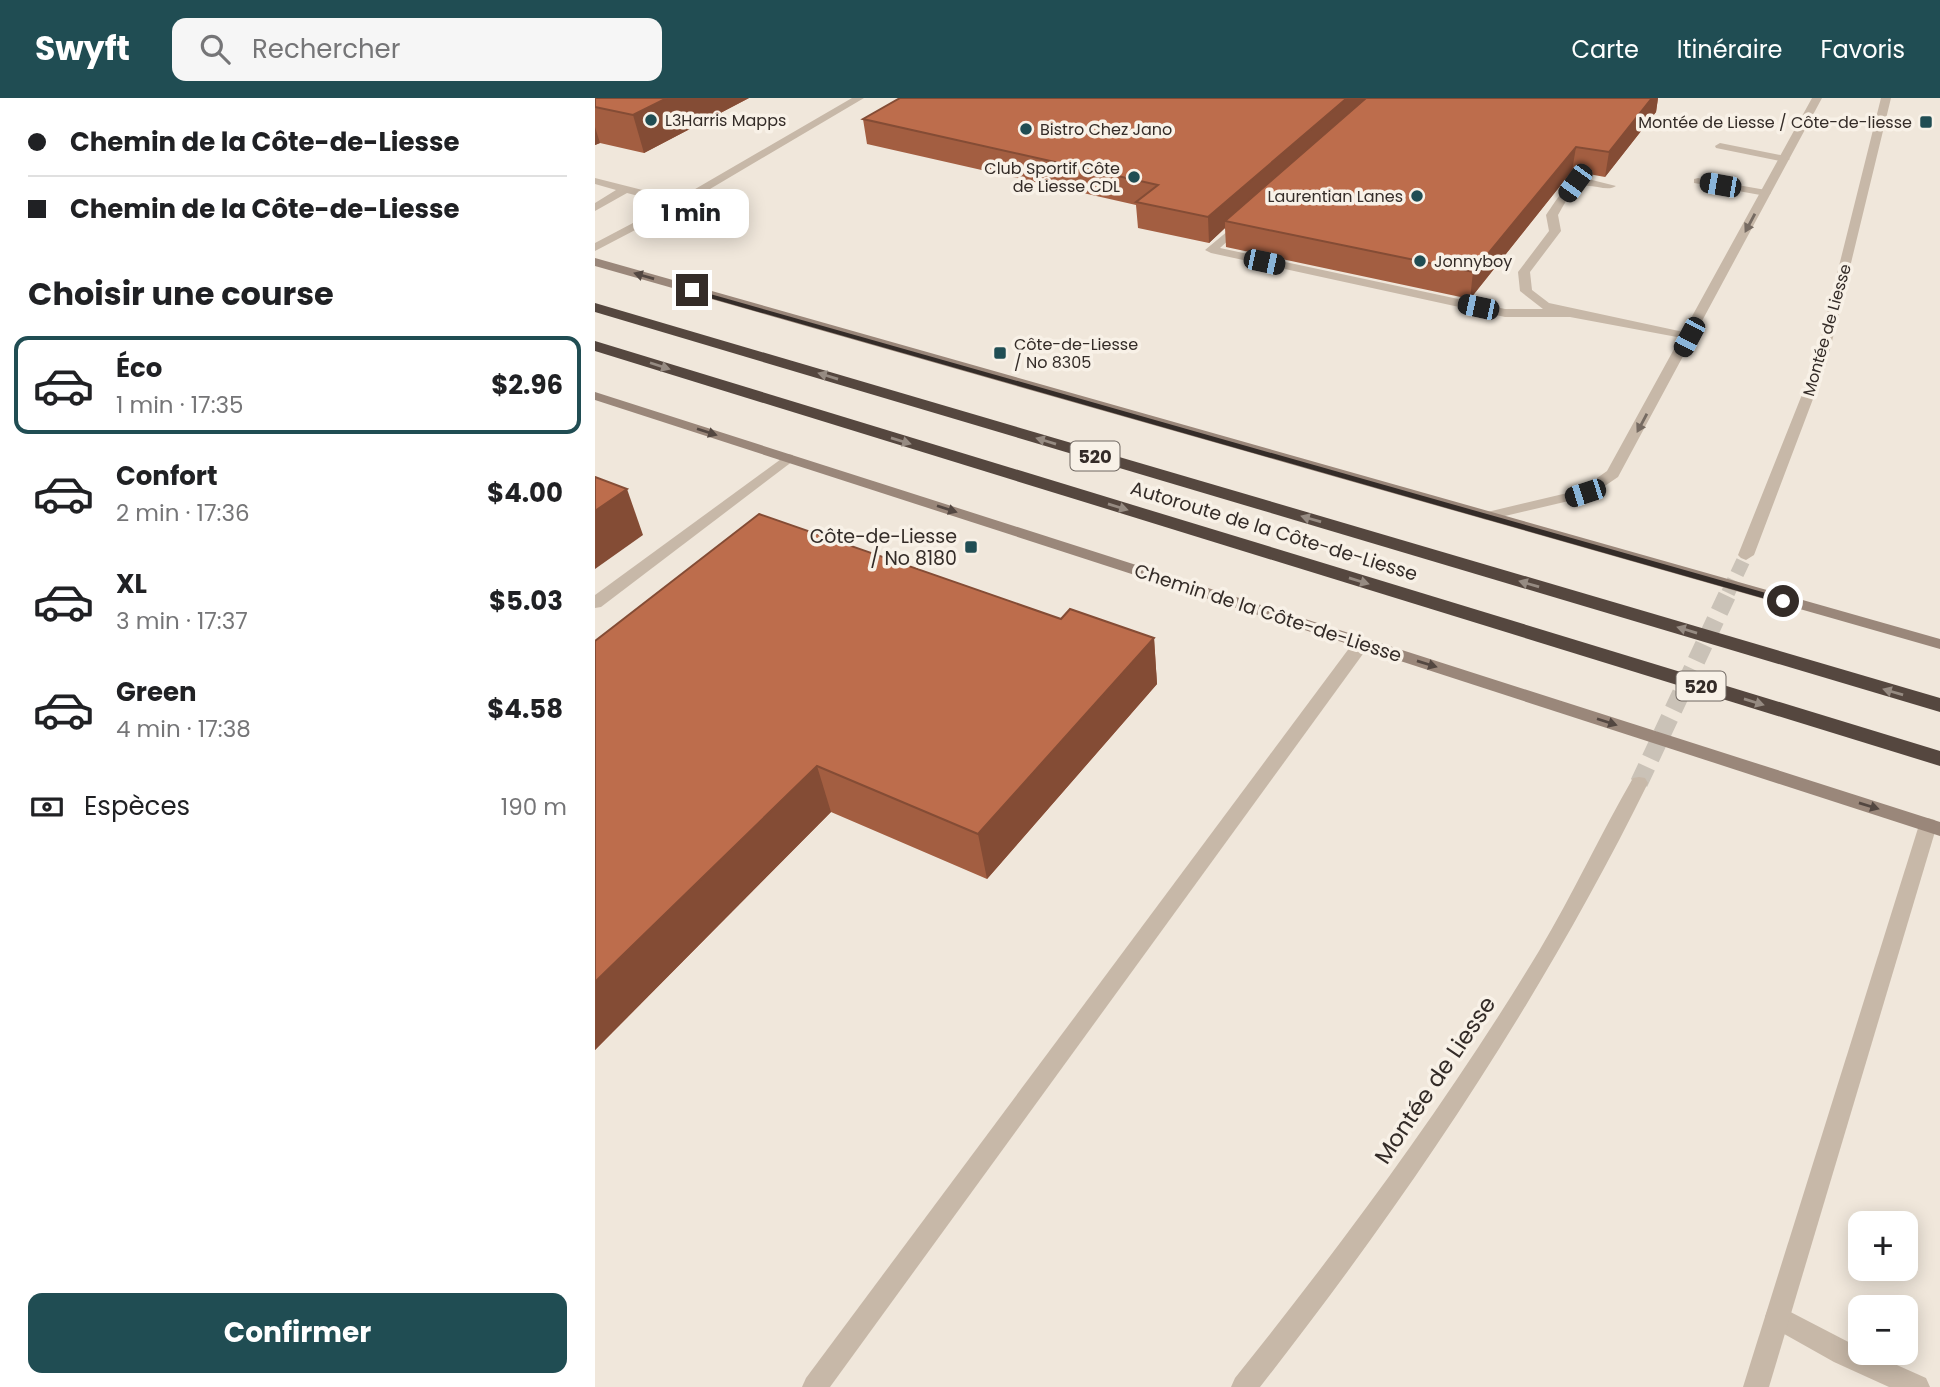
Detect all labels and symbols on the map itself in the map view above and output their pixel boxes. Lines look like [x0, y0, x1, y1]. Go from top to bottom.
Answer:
place label: L3Harris Mapps [665, 109, 786, 132]
place label: Montée de Liesse / Côte-de-liesse [1638, 111, 1912, 134]
marker: L3Harris Mapps [643, 112, 659, 128]
marker: Montée de Liesse / Côte-de-liesse [1918, 114, 1934, 130]
place label: Bistro Chez Jano [1040, 118, 1172, 141]
marker: Bistro Chez Jano [1018, 121, 1034, 137]
place label: Club Sportif Côte de Liesse CDL [984, 157, 1120, 198]
car [1555, 160, 1596, 206]
marker: Club Sportif Côte de Liesse CDL [1126, 169, 1142, 185]
car [1698, 171, 1743, 199]
place label: Laurentian Lanes [1268, 185, 1403, 208]
callout: 1 min [634, 188, 750, 238]
marker: Laurentian Lanes [1409, 188, 1425, 204]
one-way arrow [1744, 213, 1756, 233]
car [1242, 247, 1287, 277]
place label: Jonnyboy [1434, 250, 1512, 273]
marker: Jonnyboy [1412, 253, 1428, 269]
street label: Montée de Liesse [1797, 261, 1857, 399]
one-way arrow [633, 271, 654, 281]
route end [676, 274, 708, 306]
car [1456, 292, 1501, 322]
car [1670, 314, 1709, 360]
place label: Côte-de-Liesse / No 8305 [1014, 333, 1138, 374]
marker: Côte-de-Liesse / No 8305 [992, 345, 1008, 361]
one-way arrow [650, 362, 671, 372]
one-way arrow [817, 371, 838, 381]
one-way arrow [1636, 413, 1648, 433]
one-way arrow [696, 427, 717, 438]
one-way arrow [891, 436, 912, 446]
one-way arrow [1035, 436, 1056, 446]
road number: 520 [1071, 442, 1119, 470]
street label: Autoroute de la Côte-de-Liesse [1127, 474, 1421, 588]
car [1562, 477, 1609, 509]
one-way arrow [1108, 503, 1129, 513]
one-way arrow [936, 505, 957, 515]
one-way arrow [1300, 514, 1321, 524]
place label: Côte-de-Liesse / No 8180 [810, 523, 957, 572]
marker: Côte-de-Liesse / No 8180 [963, 539, 979, 555]
street label: Chemin de la Côte-de-Liesse [1131, 557, 1405, 669]
one-way arrow [1349, 577, 1370, 587]
one-way arrow [1519, 578, 1540, 588]
route start [1767, 585, 1799, 617]
one-way arrow [1677, 625, 1698, 635]
one-way arrow [1416, 659, 1437, 669]
road number: 520 [1677, 672, 1725, 700]
one-way arrow [1883, 686, 1904, 696]
one-way arrow [1744, 698, 1765, 708]
one-way arrow [1597, 717, 1618, 727]
one-way arrow [1858, 802, 1879, 812]
street label: Montée de Liesse [1367, 990, 1503, 1170]

